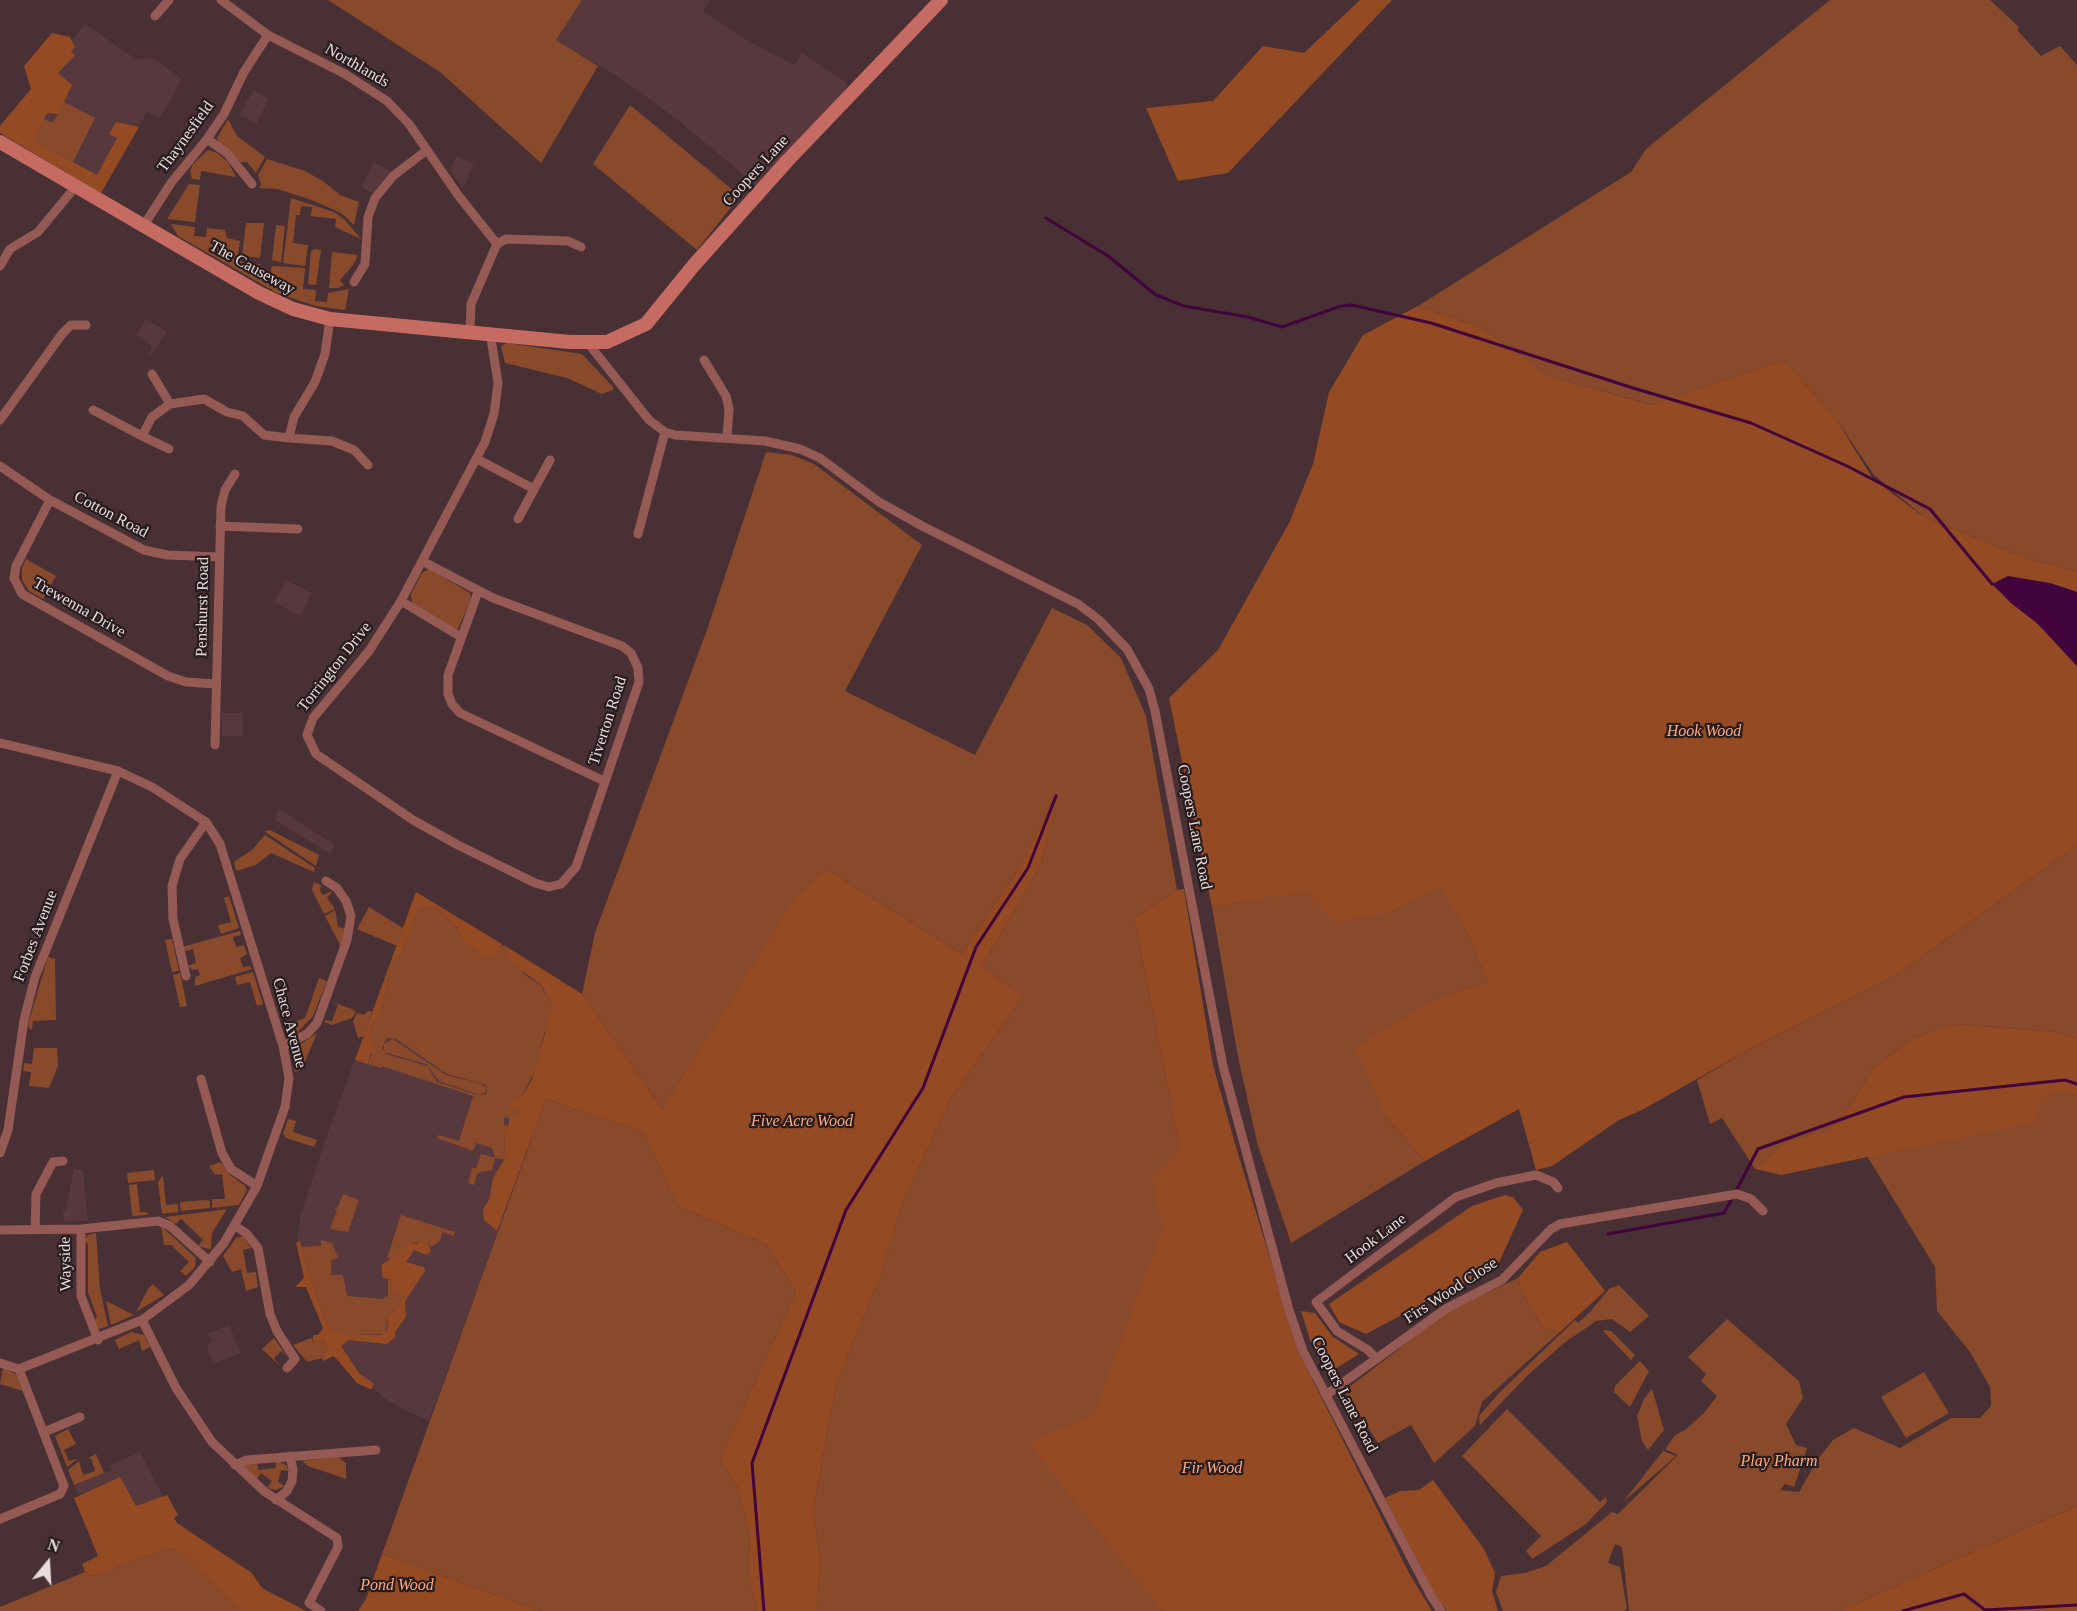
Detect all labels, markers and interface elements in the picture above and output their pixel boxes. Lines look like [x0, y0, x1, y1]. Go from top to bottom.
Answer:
street label: Northlands [321, 40, 393, 92]
street label: Thaynesfield [154, 98, 218, 176]
street label: Coopers Lane [719, 131, 793, 211]
street label: The Causeway [206, 237, 298, 299]
street label: Cotton Road [71, 487, 151, 543]
street label: Penshurst Road [193, 557, 213, 657]
street label: Trewenna Drive [29, 574, 129, 642]
street label: Torrington Drive [294, 618, 376, 716]
street label: Tiverton Road [585, 674, 631, 768]
park label: Hook Wood [1667, 722, 1741, 742]
street label: Coopers Lane Road [1172, 763, 1216, 891]
street label: Forbes Avenue [10, 888, 62, 984]
street label: Chace Avenue [268, 976, 310, 1070]
park label: Five Acre Wood [751, 1112, 853, 1132]
street label: Hook Lane [1342, 1210, 1410, 1268]
street label: Wayside [56, 1236, 76, 1292]
street label: Firs Wood Close [1401, 1254, 1501, 1328]
street label: Coopers Lane Road [1307, 1334, 1381, 1456]
park label: Play Pharm [1741, 1452, 1817, 1472]
park label: Fir Wood [1182, 1459, 1242, 1479]
north arrow [18, 1533, 78, 1593]
text: N [46, 1536, 62, 1555]
park label: Pond Wood [360, 1576, 434, 1596]

